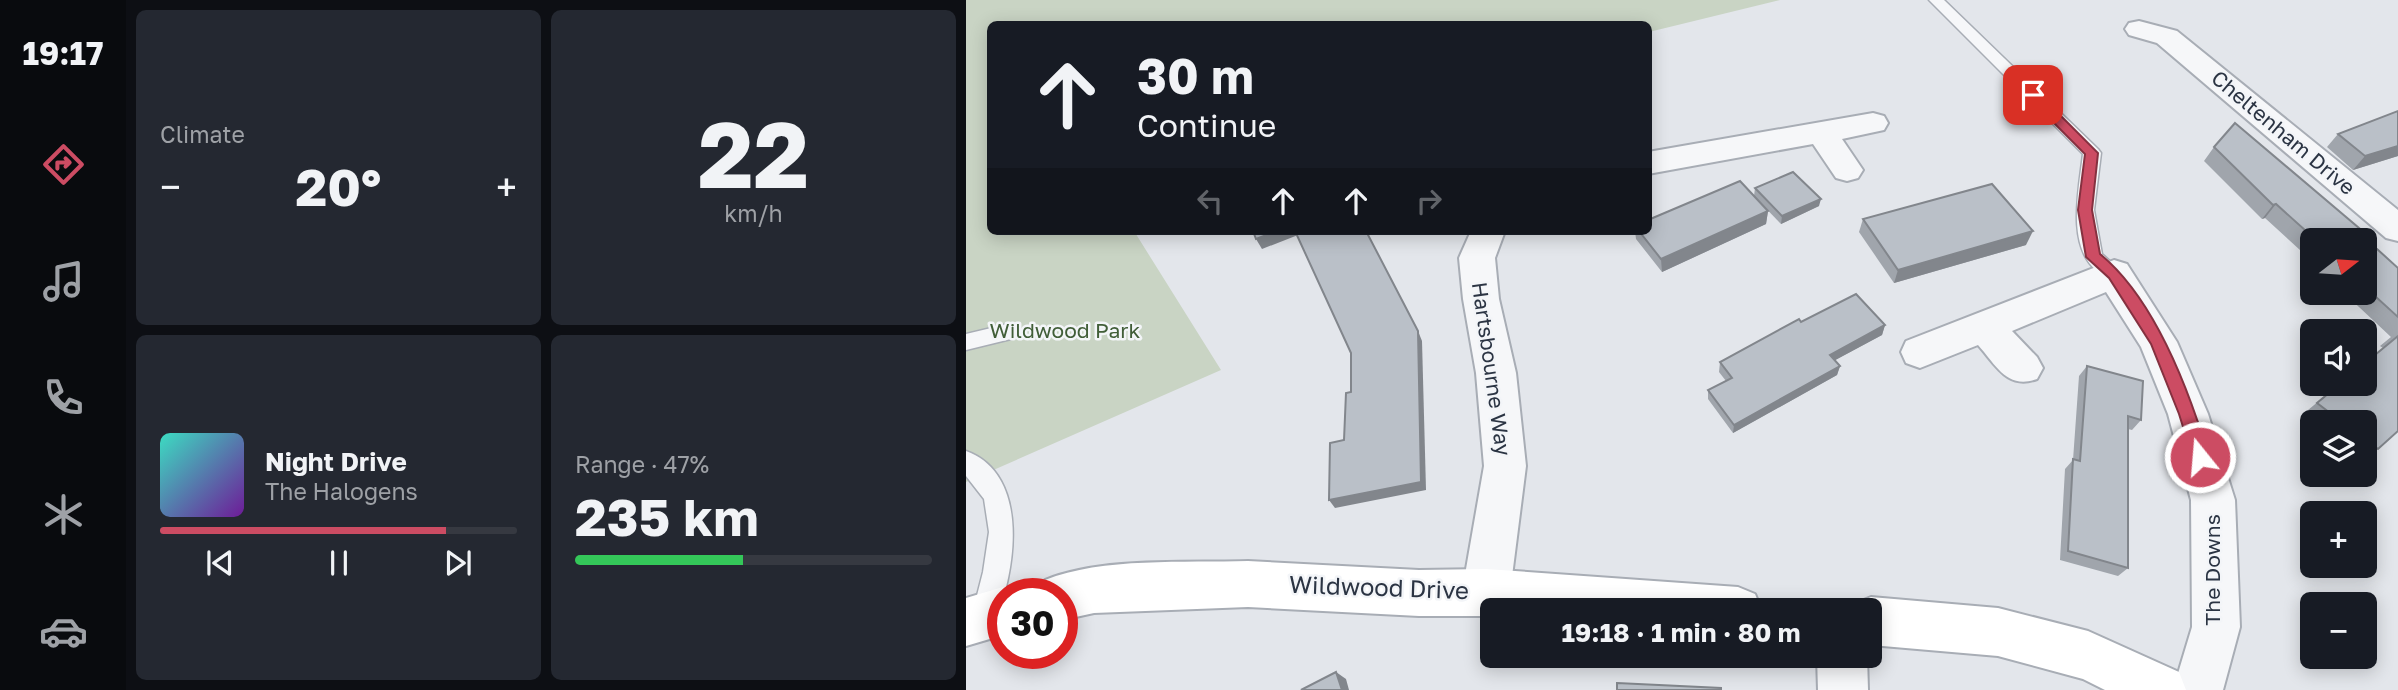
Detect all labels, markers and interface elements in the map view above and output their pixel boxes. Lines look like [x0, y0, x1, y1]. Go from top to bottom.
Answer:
text: 19:17 [23, 34, 103, 72]
text: 30 m [1137, 46, 1254, 105]
icon: ahead [1022, 49, 1113, 140]
street label: Cheltenham Drive [2206, 64, 2361, 200]
pin [2003, 65, 2063, 125]
icon: arrive [2014, 76, 2052, 114]
text: 22 [698, 99, 809, 208]
text: Continue [1137, 106, 1276, 144]
text: Climate [160, 120, 245, 148]
icon: directions [39, 140, 88, 189]
text: 20° [296, 155, 381, 217]
text: − [160, 164, 181, 209]
text: + [496, 164, 517, 209]
icon: left [1191, 182, 1229, 220]
icon: ahead [1264, 182, 1302, 220]
icon: ahead [1337, 182, 1375, 220]
icon: right [1410, 182, 1448, 220]
text: km/h [724, 199, 783, 227]
north arrow [2300, 228, 2376, 304]
map controls [2300, 228, 2377, 669]
icon: music [39, 257, 88, 306]
street label: Hartsbourne Way [1467, 280, 1517, 458]
park label: Wildwood Park [990, 317, 1141, 343]
button: sound [2300, 319, 2377, 396]
icon: phone [39, 373, 88, 422]
button: layers [2300, 410, 2377, 487]
position arrow [2163, 420, 2237, 494]
text: Night Drive [265, 446, 407, 477]
text: Range · 47% [575, 450, 709, 478]
text: The Halogens [265, 477, 418, 505]
text: 235 km [575, 485, 759, 547]
icon: climate [39, 490, 88, 539]
button: + [2300, 501, 2377, 578]
street label: The Downs [2199, 514, 2225, 626]
icon: previous [201, 544, 239, 582]
icon: pause [320, 544, 358, 582]
icon: next [439, 544, 477, 582]
street label: Wildwood Drive [1289, 569, 1469, 604]
speed limit sign: 30 [987, 578, 1078, 669]
button: − [2300, 592, 2377, 669]
icon: car [39, 607, 88, 656]
text: 19:18 · 1 min · 80 m [1561, 617, 1801, 648]

